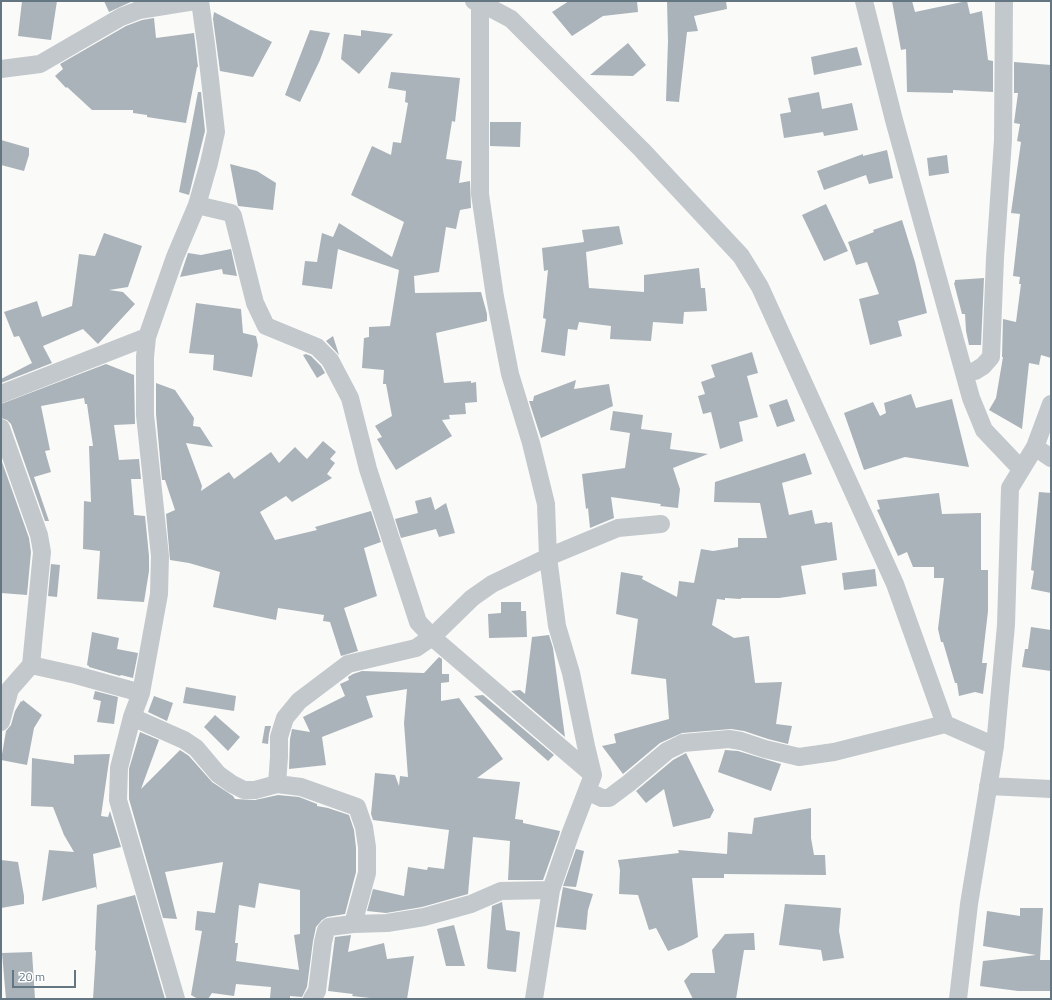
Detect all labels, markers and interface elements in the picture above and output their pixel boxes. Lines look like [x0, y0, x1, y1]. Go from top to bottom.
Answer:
scale bar [14, 962, 78, 988]
text: 20 m [19, 967, 45, 986]

